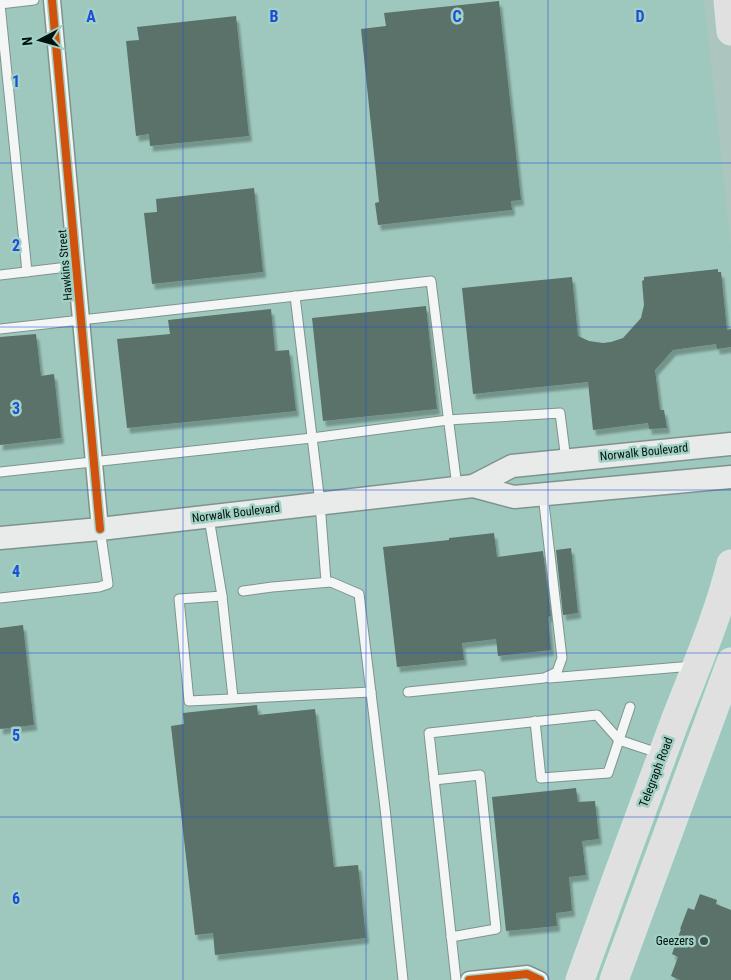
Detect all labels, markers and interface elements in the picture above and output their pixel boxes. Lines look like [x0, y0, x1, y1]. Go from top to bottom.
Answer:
text: A [86, 7, 96, 26]
text: B [270, 7, 279, 26]
text: C [452, 7, 462, 26]
text: D [635, 7, 645, 26]
north arrow [15, 15, 65, 65]
text: N [19, 36, 35, 46]
text: 1 [12, 72, 20, 91]
street label: Hawkins Street [55, 228, 75, 301]
text: 2 [12, 236, 20, 255]
text: 3 [12, 399, 20, 418]
street label: Norwalk Boulevard [599, 440, 689, 464]
street label: Norwalk Boulevard [191, 501, 281, 525]
text: 4 [12, 562, 20, 581]
text: 5 [12, 726, 20, 745]
street label: Telegraph Road [636, 735, 676, 809]
text: 6 [12, 889, 20, 908]
place label: Geezers [656, 934, 694, 948]
marker: Geezers [698, 935, 710, 947]

